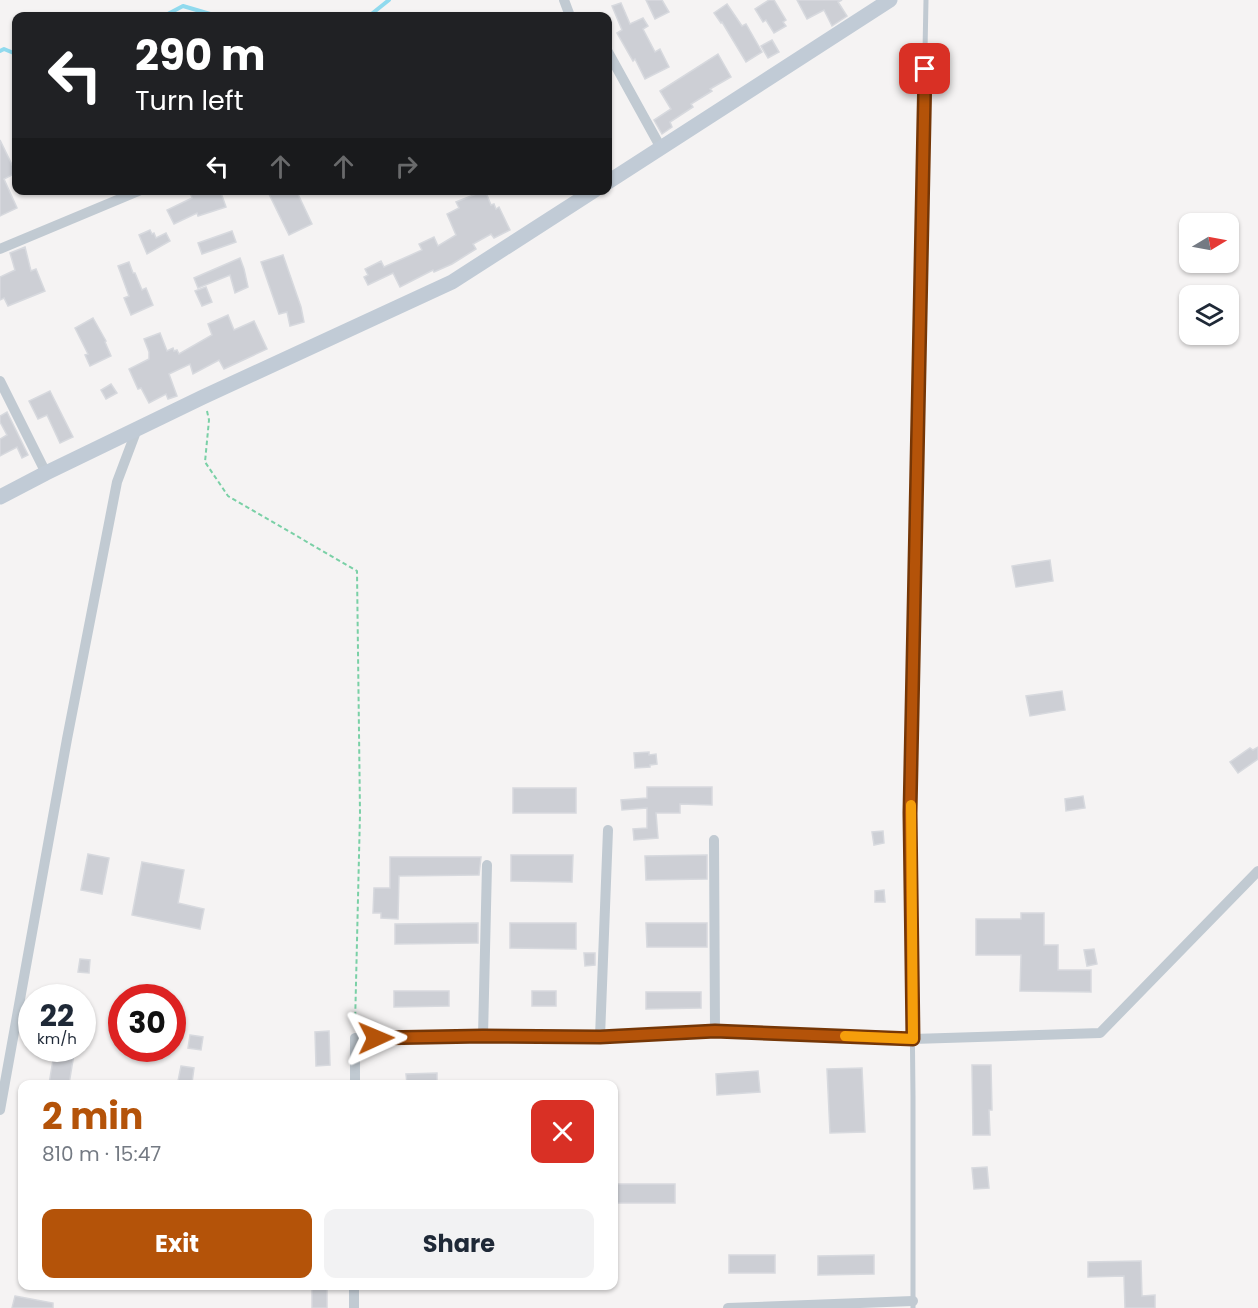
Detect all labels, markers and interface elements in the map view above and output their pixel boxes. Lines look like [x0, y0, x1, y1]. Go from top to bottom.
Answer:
text: 290 m [135, 26, 266, 85]
icon: left [36, 36, 114, 114]
pin [899, 43, 950, 94]
icon: arrive [908, 52, 941, 85]
text: Turn left [135, 82, 244, 119]
icon: left [201, 150, 234, 183]
icon: ahead [264, 150, 297, 183]
icon: ahead [327, 150, 360, 183]
icon: right [390, 150, 423, 183]
north arrow [1179, 213, 1239, 273]
map controls [1179, 213, 1239, 345]
button: layers [1179, 285, 1239, 345]
speed limit sign: 30 [108, 984, 186, 1062]
text: 22 [40, 994, 74, 1037]
position arrow [344, 1006, 408, 1070]
text: km/h [37, 1028, 77, 1049]
text: 2 min [42, 1091, 143, 1142]
button: close [531, 1100, 594, 1163]
text: 810 m · 15:47 [42, 1140, 161, 1168]
button: Exit [42, 1209, 312, 1278]
button: Share [324, 1209, 594, 1278]

